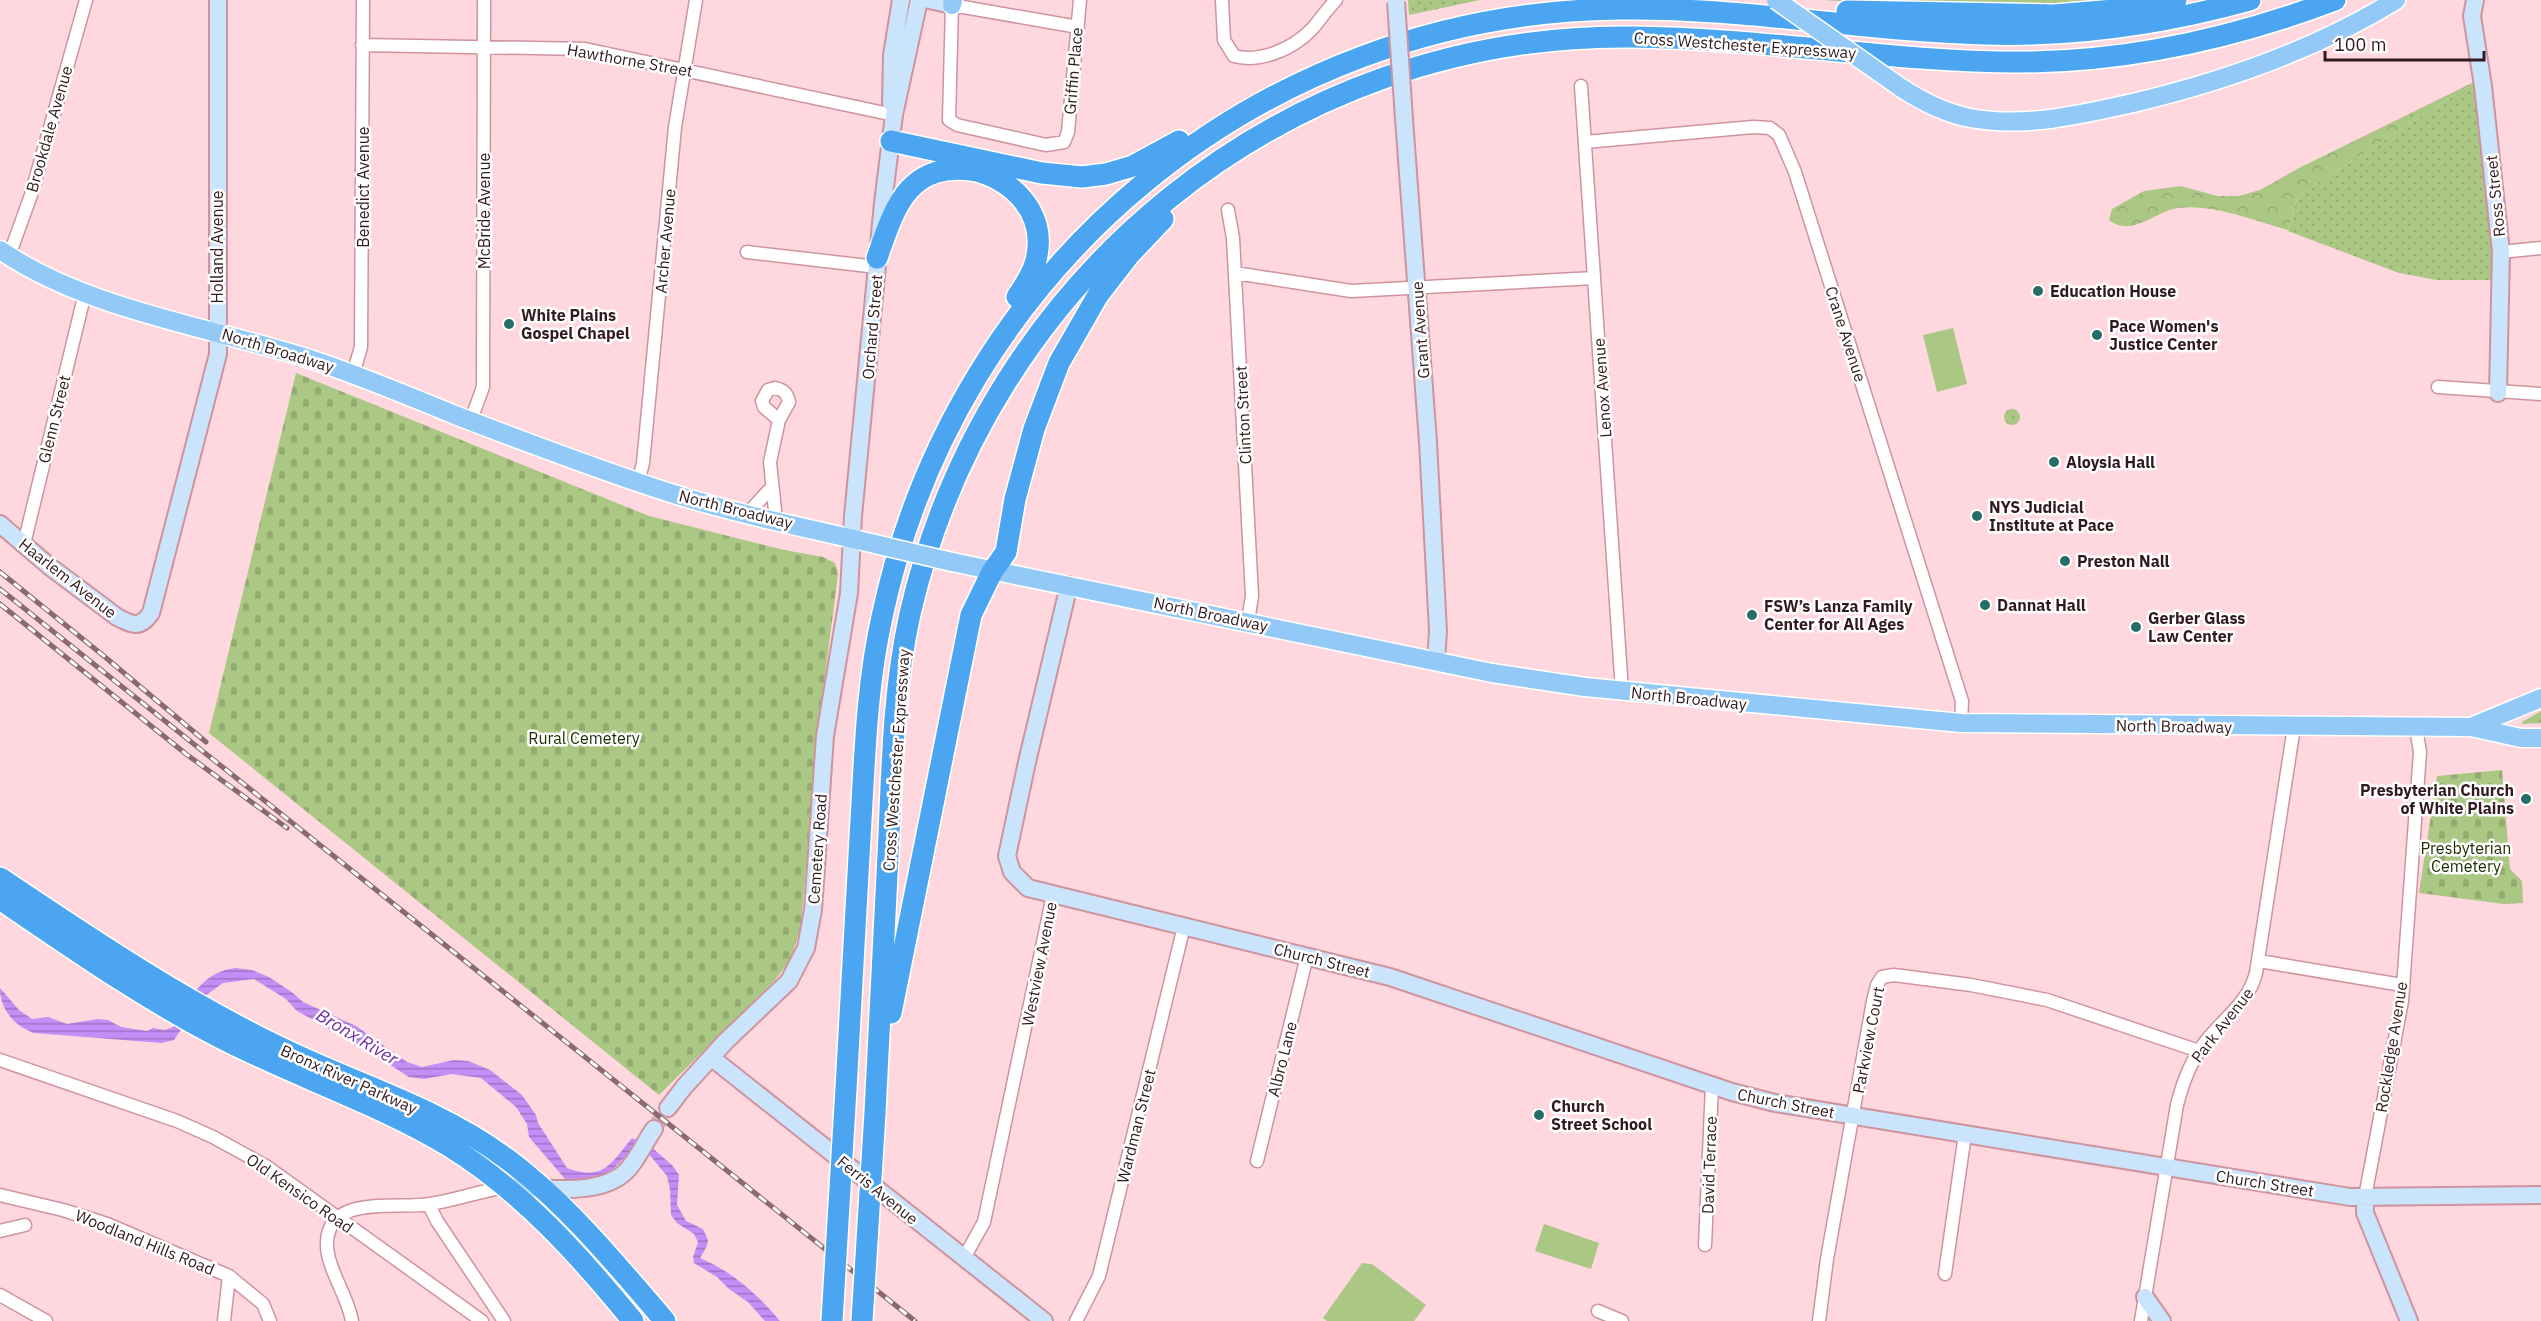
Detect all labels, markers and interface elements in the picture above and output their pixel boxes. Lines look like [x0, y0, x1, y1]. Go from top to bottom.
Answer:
scale bar [2325, 24, 2484, 62]
street label: Griffin Place [1059, 26, 1087, 115]
street label: Cross Westchester Expressway [1633, 27, 1857, 63]
text: 100 m [2334, 33, 2386, 56]
street label: Hawthorne Street [566, 39, 694, 81]
street label: Brookdale Avenue [21, 63, 77, 194]
street label: Benedict Avenue [353, 126, 373, 248]
street label: McBride Avenue [474, 152, 494, 269]
street label: Ross Street [2481, 154, 2509, 238]
street label: Archer Avenue [650, 188, 680, 294]
street label: Holland Avenue [207, 190, 227, 304]
street label: Orchard Street [857, 274, 887, 380]
street label: Grant Avenue [1407, 281, 1433, 379]
place label: Education House [2050, 281, 2176, 301]
street label: Crane Avenue [1821, 284, 1871, 385]
marker: Education House [2031, 284, 2045, 298]
place label: White Plains Gospel Chapel [521, 305, 630, 343]
place label: Pace Women's Justice Center [2109, 316, 2218, 354]
marker: White Plains Gospel Chapel [502, 317, 516, 331]
street label: North Broadway [219, 323, 337, 377]
marker: Pace Women's Justice Center [2090, 328, 2104, 342]
street label: Lenox Avenue [1589, 337, 1615, 438]
street label: Clinton Street [1230, 365, 1256, 465]
street label: Glenn Street [33, 373, 75, 465]
place label: Aloysia Hall [2066, 452, 2155, 472]
marker: Aloysia Hall [2047, 455, 2061, 469]
street label: North Broadway [677, 485, 795, 533]
place label: NYS Judicial Institute at Pace [1989, 497, 2114, 535]
marker: NYS Judicial Institute at Pace [1970, 509, 1984, 523]
street label: Haarlem Avenue [15, 534, 121, 623]
place label: Preston Nall [2077, 551, 2169, 571]
marker: Preston Nall [2058, 554, 2072, 568]
street label: North Broadway [1152, 592, 1270, 636]
place label: Dannat Hall [1997, 595, 2086, 615]
place label: FSW’s Lanza Family Center for All Ages [1764, 596, 1913, 634]
marker: Dannat Hall [1978, 598, 1992, 612]
marker: FSW’s Lanza Family Center for All Ages [1745, 608, 1759, 622]
place label: Gerber Glass Law Center [2148, 608, 2245, 646]
marker: Gerber Glass Law Center [2129, 620, 2143, 634]
street label: Cross Westchester Expressway [878, 648, 914, 872]
street label: North Broadway [1630, 682, 1748, 714]
street label: North Broadway [2116, 715, 2232, 737]
park label: Rural Cemetery [528, 728, 640, 748]
place label: Presbyterian Church of White Plains [2360, 780, 2514, 818]
marker: Presbyterian Church of White Plains [2519, 792, 2533, 806]
street label: Cemetery Road [803, 793, 831, 905]
park label: Presbyterian Cemetery [2421, 838, 2511, 876]
street label: Westview Avenue [1017, 900, 1061, 1028]
street label: Church Street [1272, 938, 1372, 982]
street label: Rockledge Avenue [2371, 980, 2411, 1114]
street label: Park Avenue [2187, 983, 2258, 1066]
street label: Parkview Court [1848, 985, 1888, 1095]
water label: Bronx River [312, 1003, 403, 1070]
street label: Albro Lane [1263, 1019, 1301, 1099]
street label: Bronx River Parkway [278, 1040, 420, 1118]
street label: Wardman Street [1112, 1067, 1160, 1185]
street label: Church Street [1736, 1084, 1836, 1122]
place label: Church Street School [1551, 1096, 1652, 1134]
marker: Church Street School [1532, 1108, 1546, 1122]
street label: David Terrace [1697, 1115, 1721, 1214]
street label: Old Kensico Road [243, 1149, 357, 1237]
street label: Ferris Avenue [834, 1151, 923, 1229]
street label: Church Street [2215, 1165, 2315, 1201]
street label: Woodland Hills Road [72, 1205, 218, 1279]

